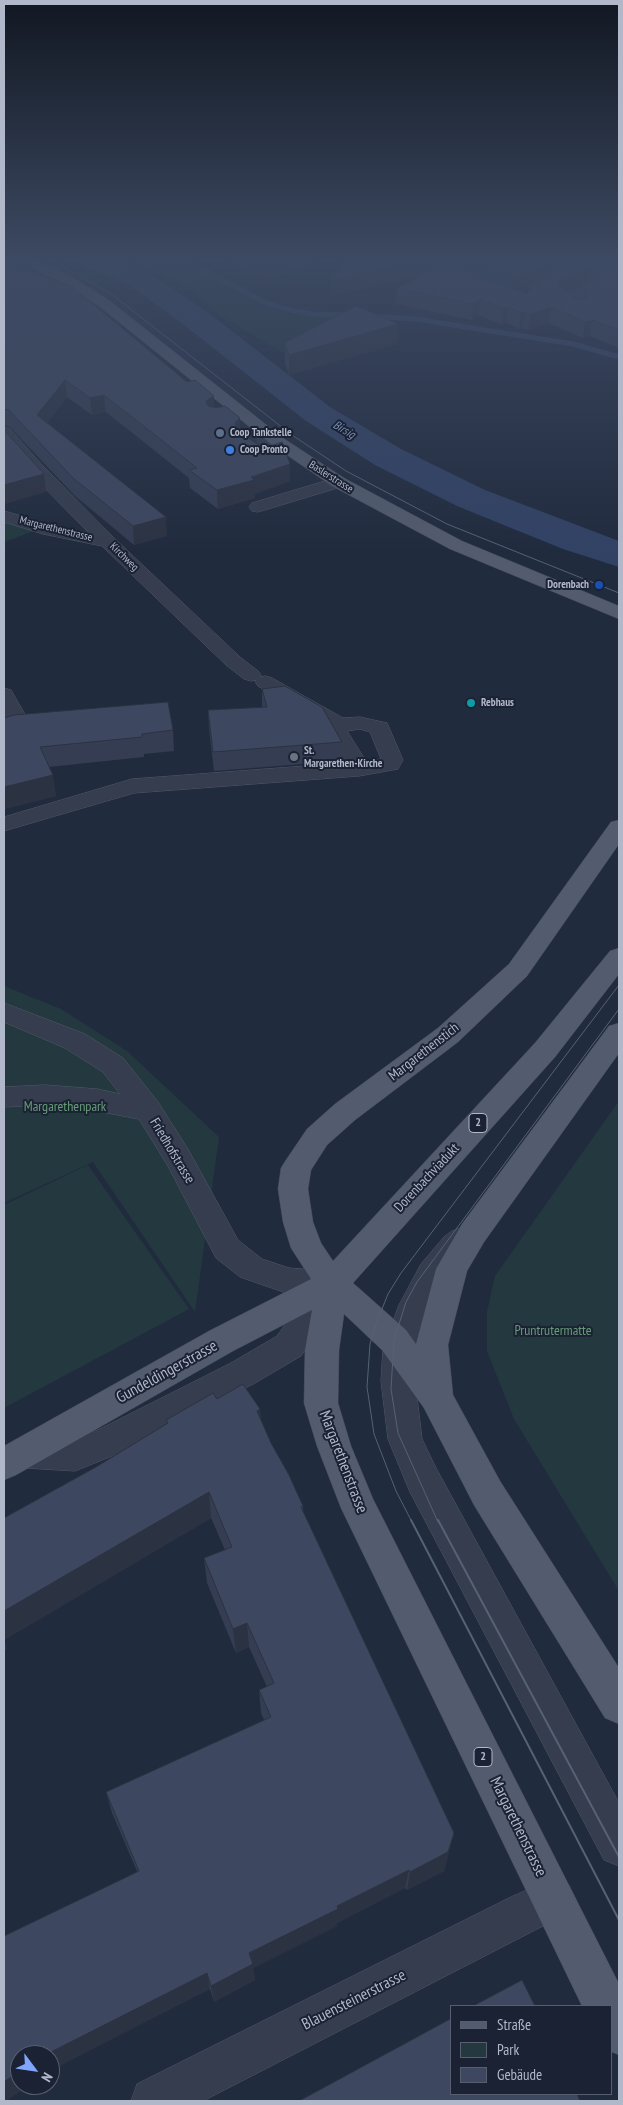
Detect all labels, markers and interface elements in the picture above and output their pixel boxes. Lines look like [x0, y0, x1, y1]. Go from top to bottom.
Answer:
water label: Birsig [330, 418, 358, 442]
place label: Coop Tankstelle [230, 426, 292, 440]
marker: Coop Tankstelle [214, 427, 226, 439]
place label: Coop Pronto [240, 443, 288, 457]
marker: Coop Pronto [224, 444, 236, 456]
street label: Baslerstrasse [306, 458, 356, 496]
street label: Margarethenstrasse [18, 514, 94, 544]
street label: Kirchweg [107, 540, 141, 574]
place label: Dorenbach [547, 578, 589, 592]
marker: Dorenbach [593, 579, 605, 591]
place label: Rebhaus [481, 696, 514, 710]
marker: Rebhaus [465, 697, 477, 709]
place label: St. Margarethen-Kirche [304, 744, 382, 770]
marker: St. Margarethen-Kirche [288, 751, 300, 763]
street label: Margarethenstich [386, 1019, 462, 1085]
park label: Margarethenpark [24, 1099, 106, 1115]
road number: 2 [469, 1114, 487, 1132]
street label: Friedhofstrasse [146, 1115, 198, 1187]
street label: Dorenbachviadukt [391, 1140, 463, 1216]
park label: Pruntrutermatte [514, 1323, 592, 1339]
street label: Gundeldingerstrasse [113, 1336, 221, 1408]
street label: Margarethenstrasse [315, 1408, 371, 1516]
road number: 2 [474, 1748, 492, 1766]
street label: Margarethenstrasse [486, 1774, 550, 1880]
street label: Blauensteinerstrasse [299, 1966, 409, 2034]
legend [450, 2005, 613, 2095]
text: Straße [497, 2015, 531, 2034]
text: Park [497, 2040, 519, 2059]
north arrow [10, 2045, 60, 2095]
text: Gebäude [497, 2065, 542, 2084]
text: N [37, 2069, 57, 2085]

